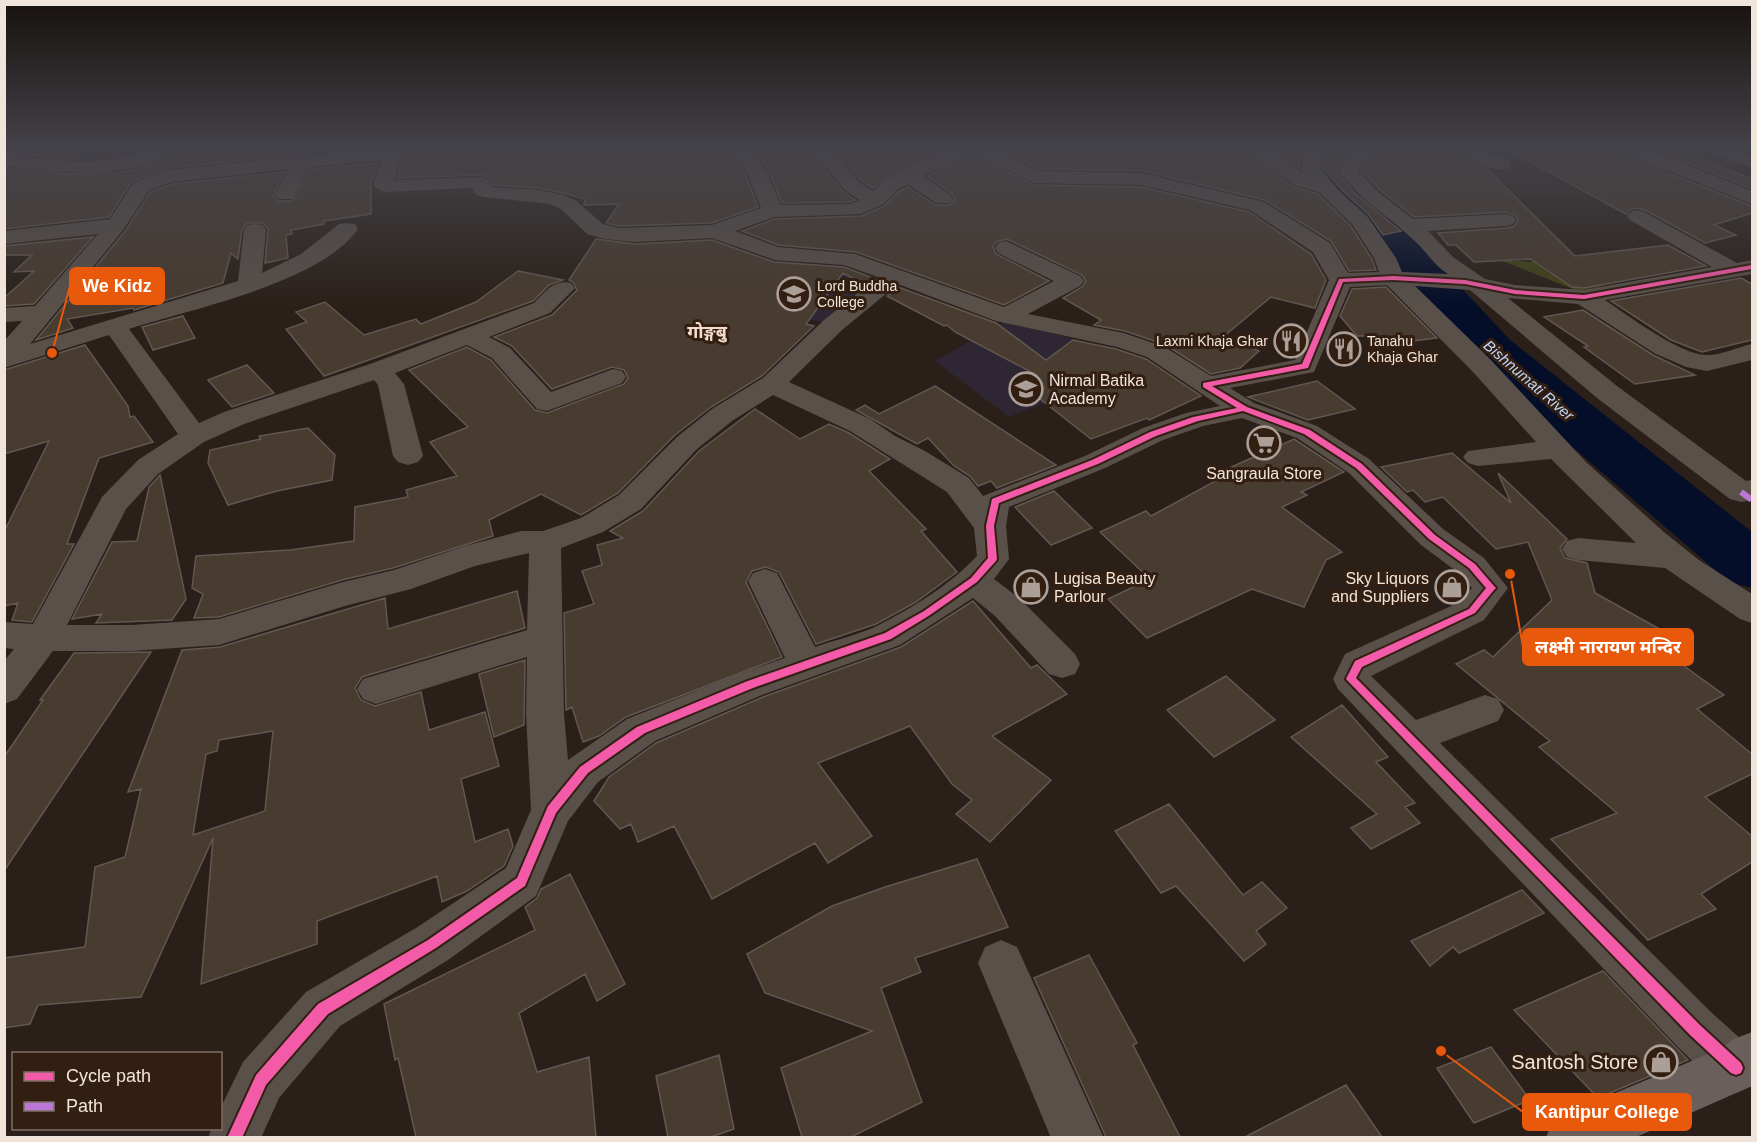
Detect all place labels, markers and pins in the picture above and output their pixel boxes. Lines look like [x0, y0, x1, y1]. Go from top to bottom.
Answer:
callout: We Kidz [70, 268, 164, 304]
school or university icon: Lord Buddha College [776, 276, 812, 312]
place label: Lord Buddha College [817, 278, 897, 310]
restaurant icon: Laxmi Khaja Ghar [1273, 323, 1309, 359]
restaurant icon: Tanahu Khaja Ghar [1326, 331, 1362, 367]
place label: Laxmi Khaja Ghar [1156, 333, 1268, 349]
place label: Tanahu Khaja Ghar [1367, 333, 1438, 365]
school or university icon: Nirmal Batika Academy [1008, 371, 1044, 407]
place label: Nirmal Batika Academy [1049, 372, 1144, 407]
supermarket icon: Sangraula Store [1246, 425, 1282, 461]
place label: Sangraula Store [1206, 465, 1322, 482]
shop icon: Lugisa Beauty Parlour [1013, 569, 1049, 605]
shop icon: Sky Liquors and Suppliers [1434, 569, 1470, 605]
place label: Lugisa Beauty Parlour [1054, 570, 1155, 605]
place label: Sky Liquors and Suppliers [1331, 570, 1429, 605]
callout: लक्ष्मी नारायण मन्दिर [1523, 629, 1693, 665]
shop icon: Santosh Store [1643, 1044, 1679, 1080]
place label: Santosh Store [1511, 1051, 1638, 1073]
callout: Kantipur College [1523, 1094, 1691, 1130]

